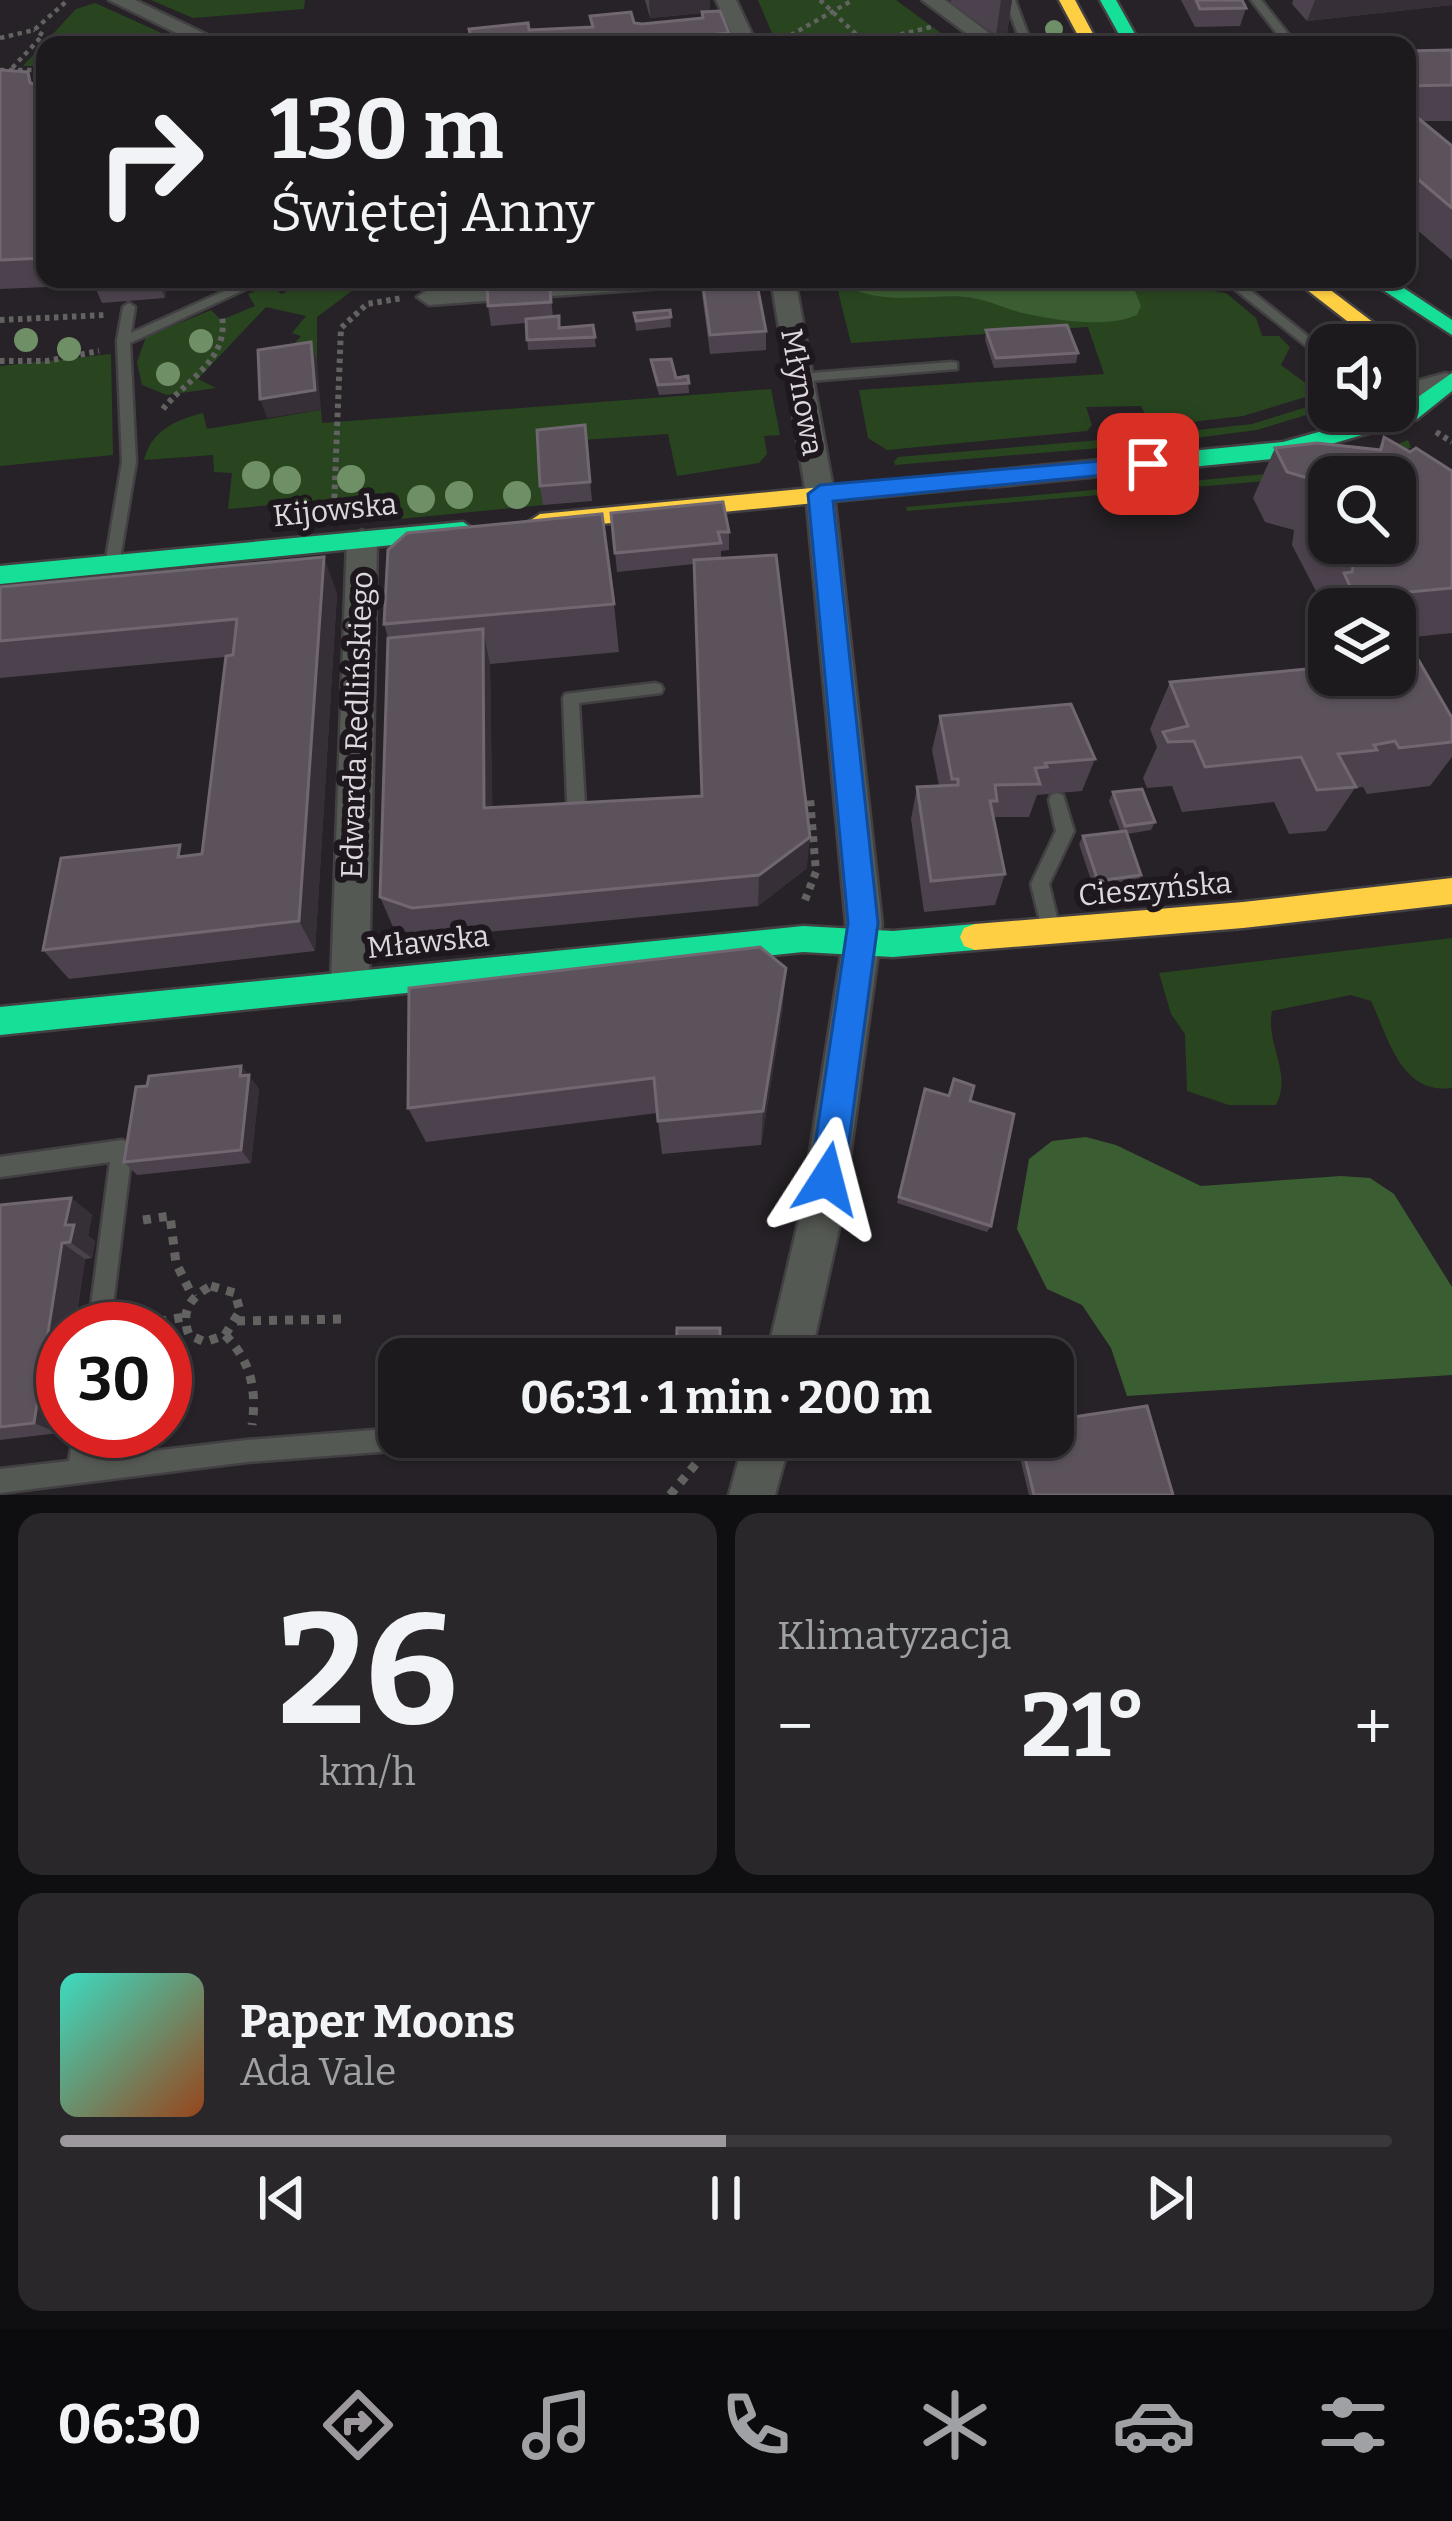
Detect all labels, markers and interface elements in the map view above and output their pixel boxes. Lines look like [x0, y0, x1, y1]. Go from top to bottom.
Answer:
text: 130 m [270, 79, 503, 180]
icon: right [72, 84, 228, 240]
text: Świętej Anny [270, 181, 594, 245]
map controls [1308, 324, 1416, 696]
button: sound [1308, 324, 1416, 432]
street label: Młynowa [773, 326, 831, 458]
pin [1097, 413, 1199, 515]
icon: arrive [1115, 431, 1181, 497]
button: search [1308, 456, 1416, 564]
street label: Kijowska [271, 486, 399, 534]
street label: Edwarda Redlińskiego [334, 571, 380, 879]
button: layers [1308, 588, 1416, 696]
street label: Cieszyńska [1077, 864, 1233, 914]
street label: Mławska [365, 918, 491, 966]
position arrow [764, 1116, 890, 1242]
speed limit sign: 30 [36, 1302, 192, 1458]
text: 06:31 · 1 min · 200 m [520, 1371, 932, 1425]
text: 26 [277, 1577, 458, 1764]
text: Klimatyzacja [777, 1613, 1011, 1659]
text: 21° [1021, 1672, 1147, 1780]
text: − [777, 1687, 813, 1766]
text: + [1354, 1687, 1392, 1766]
text: km/h [319, 1749, 416, 1795]
text: Paper Moons [240, 1995, 515, 2049]
text: Ada Vale [240, 2049, 396, 2095]
icon: previous [249, 2165, 315, 2231]
icon: pause [693, 2165, 759, 2231]
icon: next [1137, 2165, 1203, 2231]
icon: directions [316, 2383, 400, 2467]
icon: music [515, 2383, 599, 2467]
icon: phone [714, 2383, 798, 2467]
icon: climate [913, 2383, 997, 2467]
icon: car [1112, 2383, 1196, 2467]
icon: filters [1311, 2383, 1395, 2467]
text: 06:30 [57, 2393, 202, 2457]

